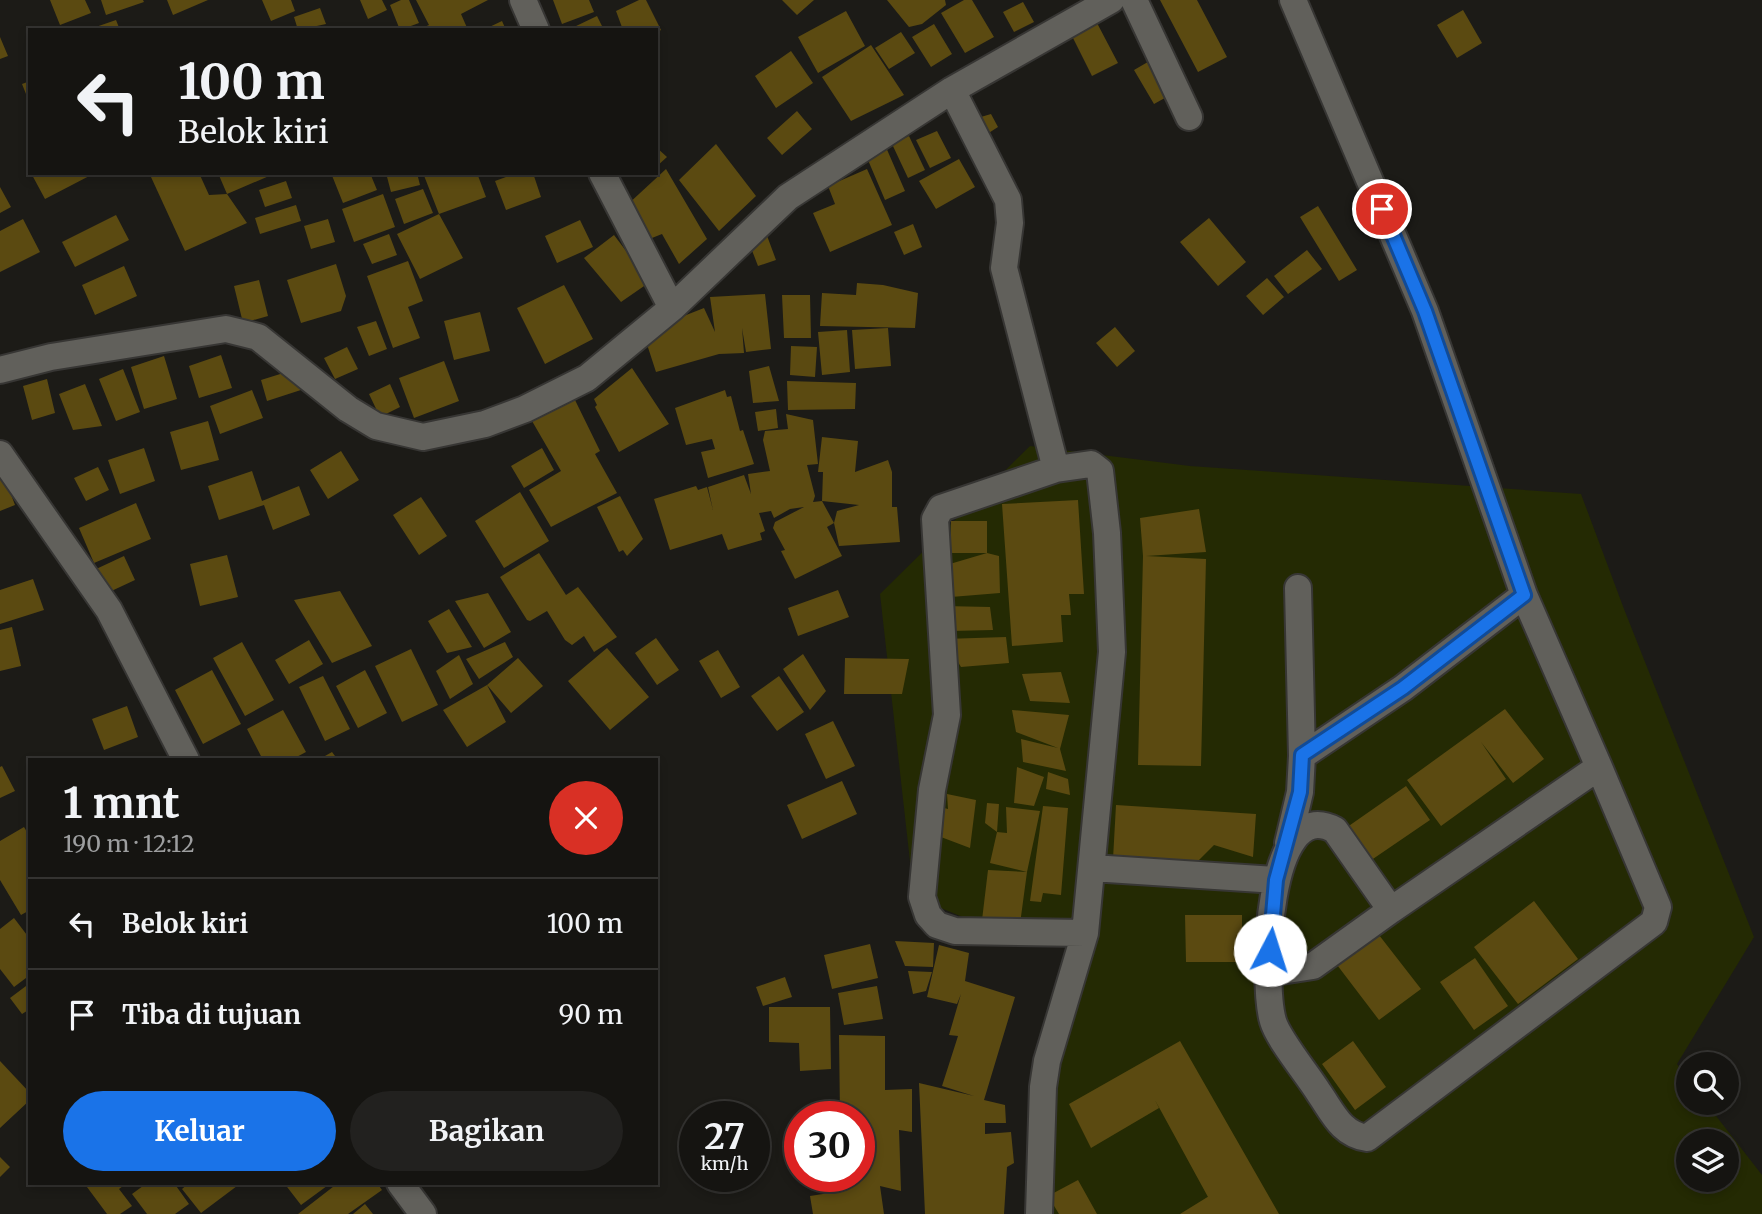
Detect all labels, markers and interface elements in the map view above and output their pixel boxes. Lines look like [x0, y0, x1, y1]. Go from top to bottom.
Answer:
text: 100 m [178, 51, 325, 112]
icon: left [63, 56, 154, 147]
text: Belok kiri [178, 112, 329, 152]
pin [1352, 179, 1412, 239]
icon: arrive [1363, 190, 1401, 228]
text: 1 mnt [63, 777, 180, 829]
button: close [549, 781, 623, 855]
text: 190 m · 12:12 [63, 829, 195, 858]
icon: left [63, 905, 101, 943]
text: Belok kiri [122, 907, 248, 940]
text: 100 m [547, 907, 623, 940]
position arrow [1233, 913, 1307, 987]
icon: arrive [63, 996, 101, 1034]
text: Tiba di tujuan [122, 998, 301, 1031]
text: 90 m [559, 998, 623, 1031]
map controls [1676, 1052, 1739, 1192]
button: search [1676, 1052, 1739, 1115]
button: Keluar [63, 1091, 336, 1171]
button: Bagikan [350, 1091, 623, 1171]
speed limit sign: 30 [784, 1101, 875, 1192]
text: 27 [704, 1115, 745, 1159]
button: layers [1676, 1129, 1739, 1192]
text: km/h [701, 1152, 748, 1175]

